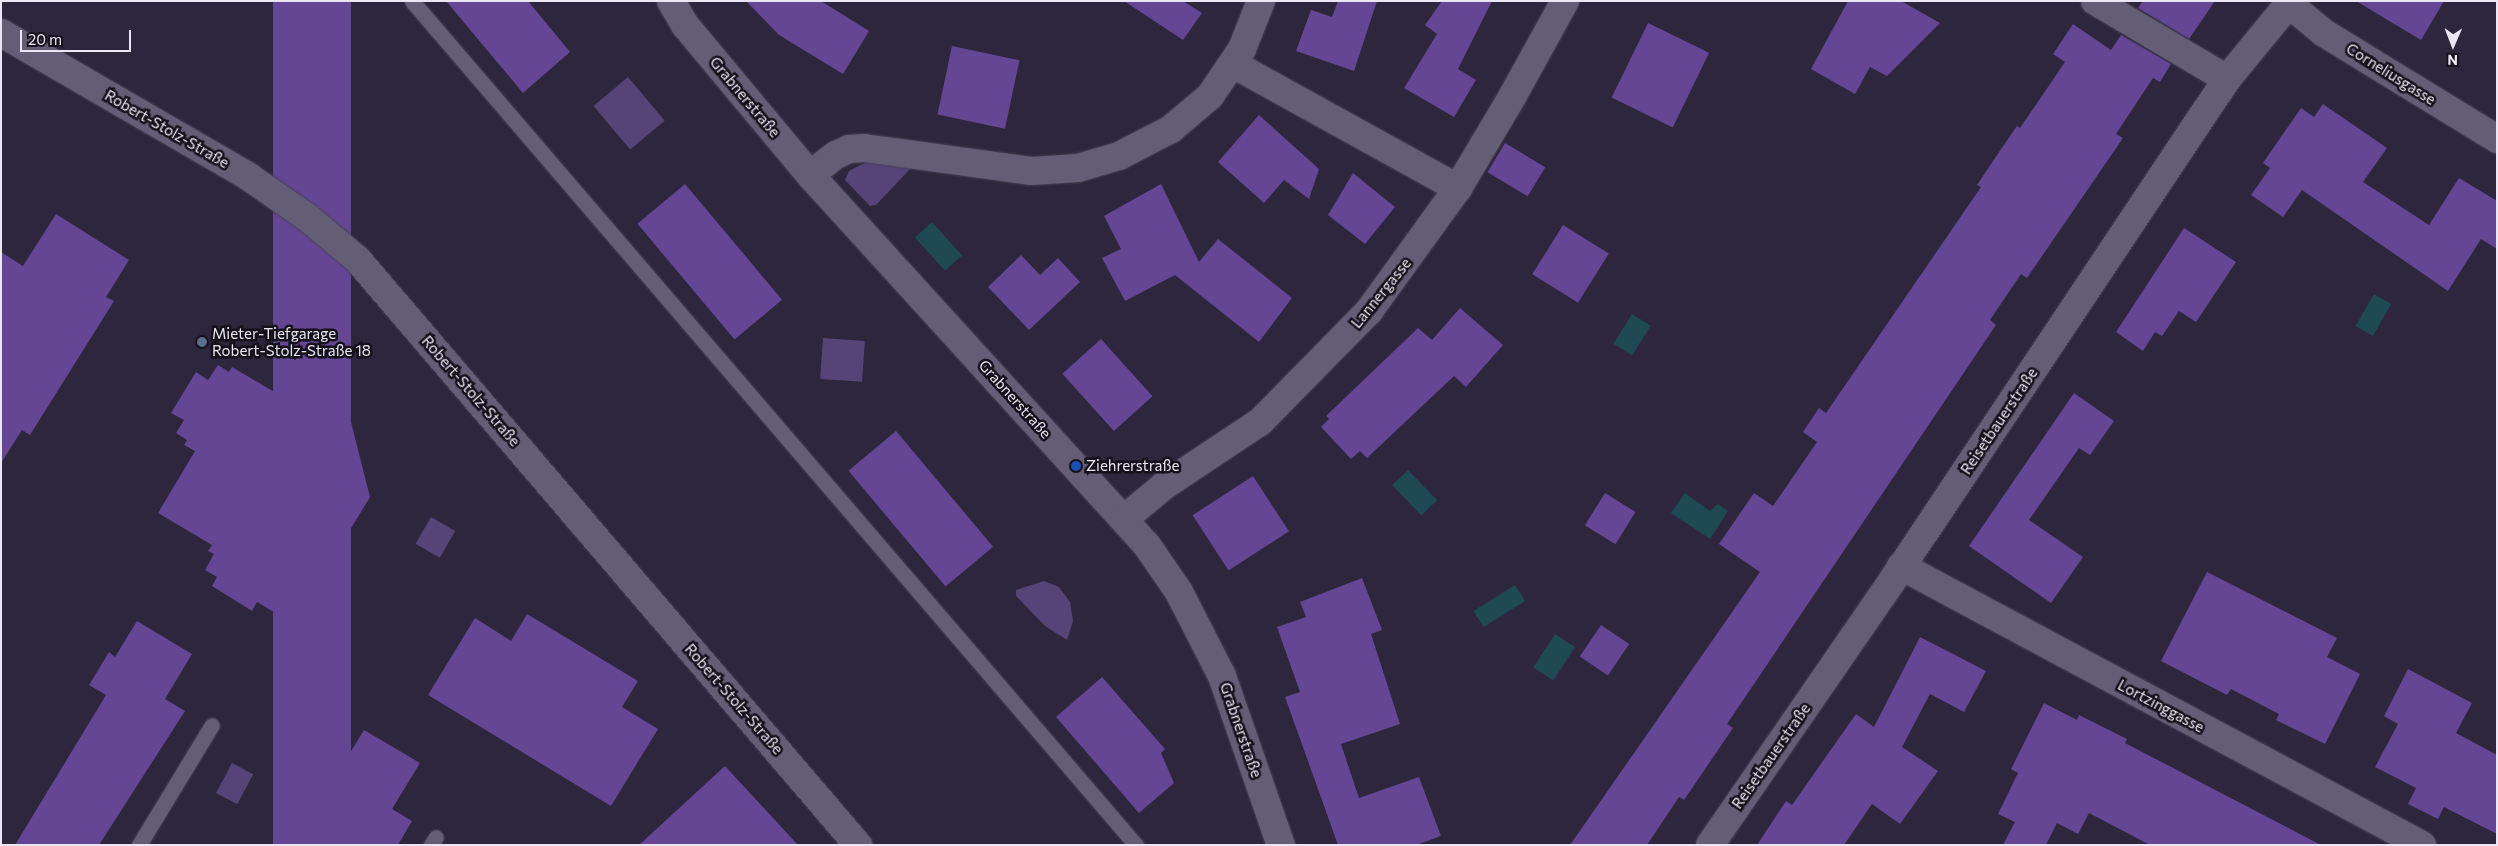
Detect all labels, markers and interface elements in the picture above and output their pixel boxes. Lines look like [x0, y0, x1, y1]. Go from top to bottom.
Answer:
scale bar [22, 20, 134, 52]
north arrow [2428, 20, 2478, 70]
text: 20 m [28, 30, 62, 48]
street label: Corneliusgasse [2343, 39, 2439, 109]
text: N [2447, 52, 2458, 69]
street label: Grabnerstraße [706, 53, 784, 141]
street label: Robert-Stolz-Straße [102, 86, 232, 172]
street label: Lannergasse [1347, 254, 1415, 332]
place label: Mieter-Tiefgarage Robert-Stolz-Straße 18 [212, 324, 371, 359]
street label: Robert-Stolz-Straße [418, 332, 524, 450]
marker: Mieter-Tiefgarage Robert-Stolz-Straße 18 [196, 336, 208, 348]
street label: Grabnerstraße [975, 356, 1055, 442]
street label: Reisetbauerstraße [1957, 364, 2041, 478]
place label: Ziehrerstraße [1086, 457, 1179, 475]
marker: Ziehrerstraße [1070, 460, 1082, 472]
street label: Robert-Stolz-Straße [681, 640, 787, 758]
street label: Lortzinggasse [2115, 676, 2207, 736]
street label: Grabnerstraße [1216, 680, 1266, 780]
street label: Reisetbauerstraße [1728, 700, 1814, 812]

